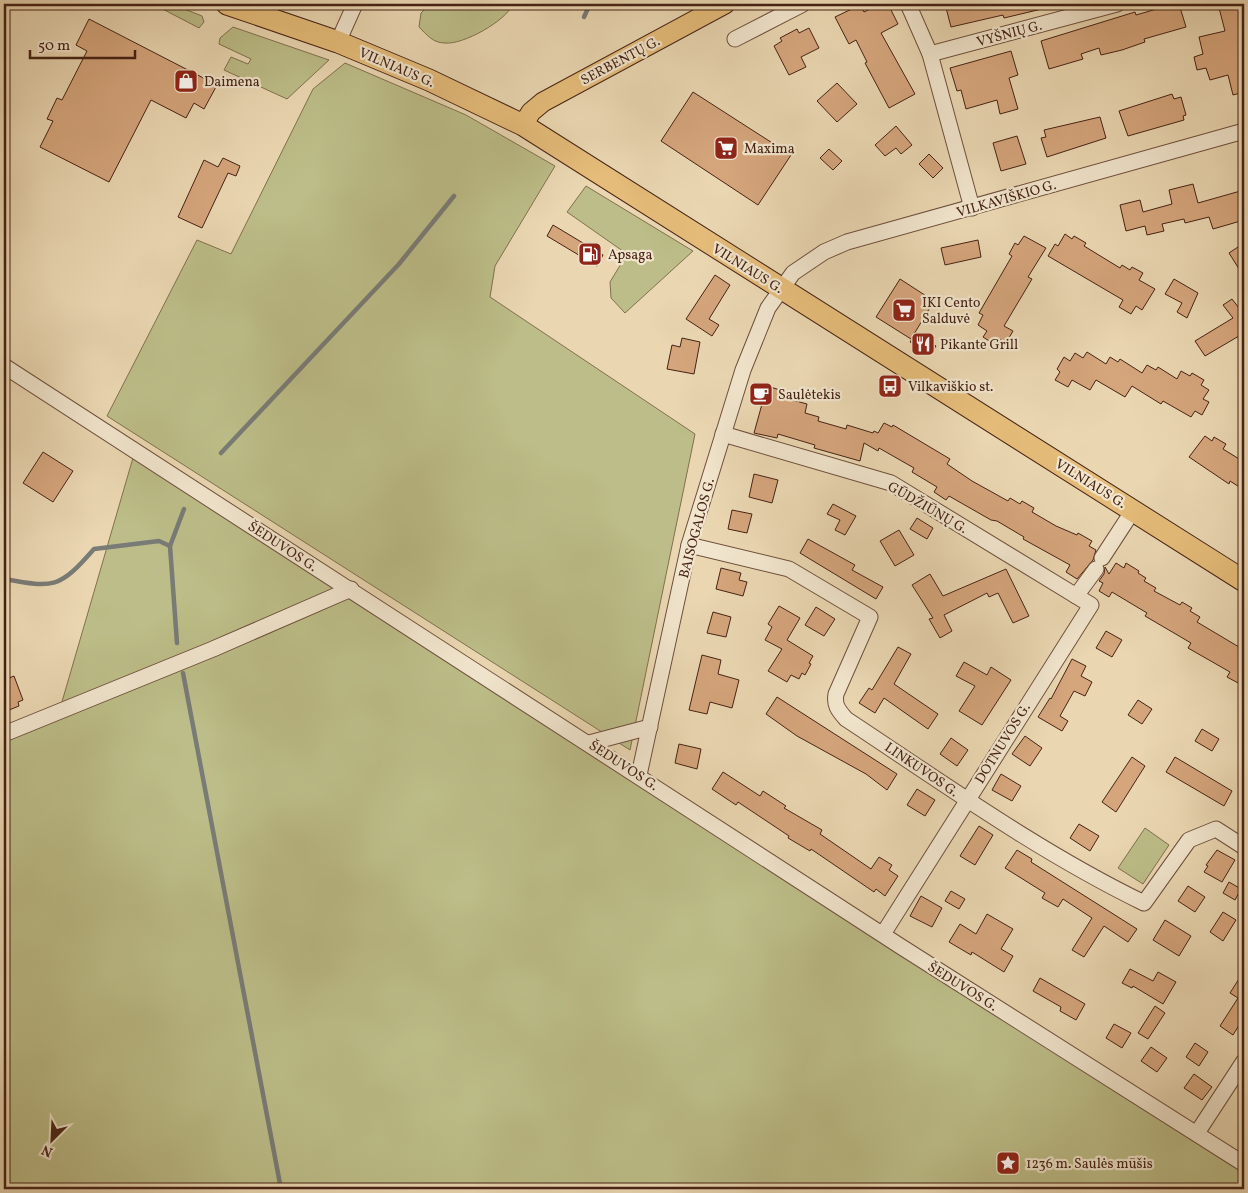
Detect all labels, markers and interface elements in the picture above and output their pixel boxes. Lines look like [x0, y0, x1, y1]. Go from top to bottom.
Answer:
street label: VYŠNIŲ G. [975, 17, 1044, 52]
scale bar [30, 28, 135, 60]
street label: SERBENTŲ G. [578, 32, 664, 90]
text: 50 m [38, 36, 70, 57]
street label: VILNIAUS G. [356, 44, 437, 93]
shop icon: Daimena [173, 68, 199, 94]
place label: Daimena [204, 73, 260, 92]
supermarket icon: Maxima [713, 135, 739, 161]
place label: Maxima [744, 140, 795, 159]
street label: VILKAVIŠKIO G. [954, 176, 1059, 223]
street label: VILNIAUS G. [708, 240, 786, 299]
fuel station icon: Apsaga [577, 241, 603, 267]
place label: Apsaga [608, 246, 652, 265]
place label: IKI Cento Salduvė [922, 294, 981, 329]
supermarket icon: IKI Cento Salduvė [891, 297, 917, 323]
restaurant icon: Pikante Grill [910, 331, 936, 357]
place label: Pikante Grill [940, 336, 1018, 355]
bus stop icon: Vilkaviškio st. [877, 373, 903, 399]
place label: Vilkaviškio st. [908, 378, 993, 397]
cafe icon: Saulėtekis [748, 381, 774, 407]
place label: Saulėtekis [778, 386, 841, 405]
street label: VILNIAUS G. [1051, 455, 1129, 514]
street label: BAISOGALOS G. [675, 476, 720, 581]
street label: GŪDŽIŪNŲ G. [884, 477, 971, 539]
street label: ŠEDUVOS G. [244, 518, 321, 577]
street label: DOTNUVOS G. [971, 700, 1036, 788]
street label: ŠEDUVOS G. [585, 737, 662, 796]
street label: LINKUVOS G. [880, 739, 962, 802]
street label: ŠEDUVOS G. [923, 958, 1001, 1016]
north arrow [28, 1116, 78, 1166]
text: N [39, 1140, 56, 1161]
place icon: 1236 m. Saulės mūšis [995, 1150, 1021, 1176]
place label: 1236 m. Saulės mūšis [1026, 1155, 1153, 1174]

